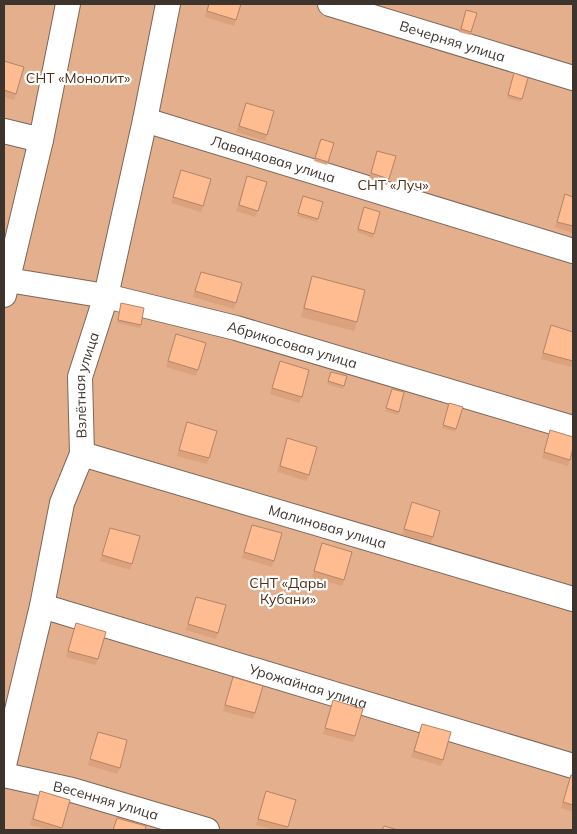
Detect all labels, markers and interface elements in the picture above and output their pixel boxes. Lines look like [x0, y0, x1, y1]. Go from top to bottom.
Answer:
street label: Вечерняя улица [397, 17, 508, 66]
park label: СНТ «Монолит» [26, 69, 130, 87]
street label: Лавандовая улица [209, 132, 338, 187]
park label: СНТ «Луч» [358, 176, 429, 194]
street label: Абрикосовая улица [226, 317, 359, 372]
street label: Взлётная улица [71, 330, 103, 439]
street label: Малиновая улица [266, 501, 389, 552]
park label: СНТ «Дары Кубани» [249, 574, 327, 608]
street label: Урожайная улица [246, 660, 369, 713]
street label: Весенняя улица [51, 777, 161, 824]

